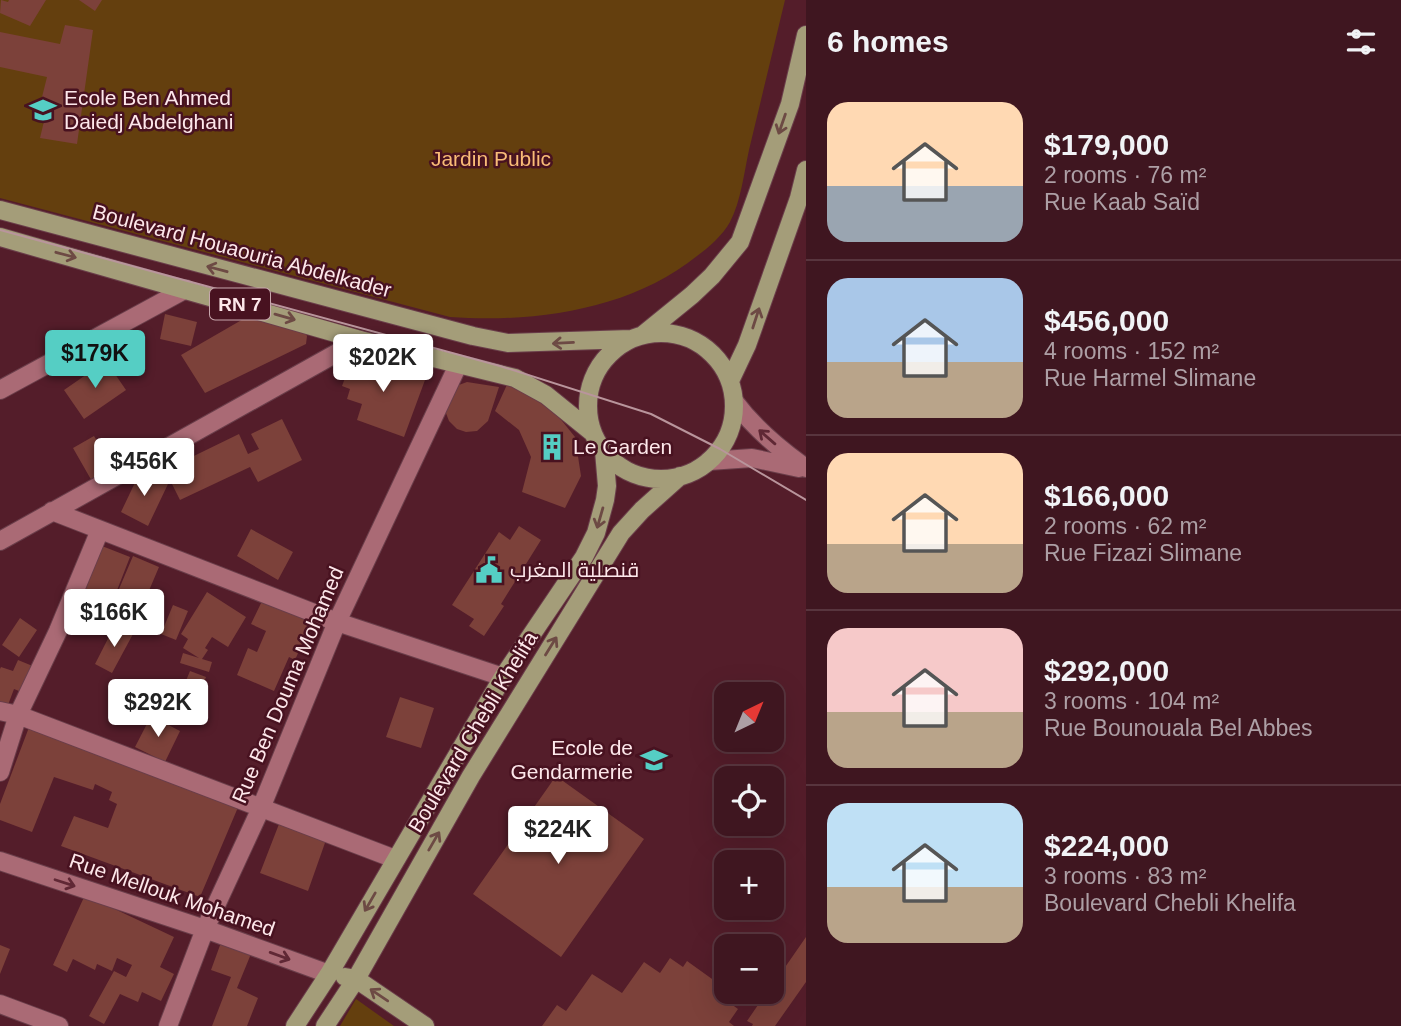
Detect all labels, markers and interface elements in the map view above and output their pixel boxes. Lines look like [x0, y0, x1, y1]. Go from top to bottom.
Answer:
icon: filters [1342, 23, 1380, 61]
text: 6 homes [827, 25, 949, 58]
place label: Ecole Ben Ahmed Daiedj Abdelghani [64, 86, 233, 133]
school or university icon: Ecole Ben Ahmed Daiedj Abdelghani [28, 95, 58, 125]
one-way arrow [775, 113, 787, 135]
text: $179,000 [1044, 128, 1169, 161]
icon: home [883, 130, 967, 214]
park label: Jardin Public [431, 147, 551, 170]
text: 2 rooms · 76 m² [1044, 162, 1206, 188]
text: Rue Kaab Saïd [1044, 189, 1200, 215]
street label: Boulevard Houaouria Abdelkader [90, 200, 394, 302]
one-way arrow [54, 249, 77, 262]
one-way arrow [207, 262, 229, 275]
road number: RN 7 [210, 288, 270, 320]
text: $456,000 [1044, 304, 1169, 337]
icon: home [883, 306, 967, 390]
one-way arrow [751, 308, 763, 330]
one-way arrow [273, 312, 295, 325]
pin: $179K [46, 330, 144, 390]
pin: $202K [334, 334, 432, 394]
one-way arrow [552, 336, 575, 349]
text: 4 rooms · 152 m² [1044, 338, 1219, 364]
text: $179K [61, 340, 129, 366]
text: $202K [349, 344, 417, 370]
text: Rue Harmel Slimane [1044, 365, 1256, 391]
one-way arrow [759, 429, 776, 446]
building icon: Le Garden [537, 432, 567, 462]
place label: Le Garden [573, 435, 672, 458]
pin: $456K [95, 438, 193, 498]
text: $456K [110, 448, 178, 474]
text: $166,000 [1044, 479, 1169, 512]
icon: home [883, 481, 967, 565]
one-way arrow [593, 507, 606, 529]
text: 2 rooms · 62 m² [1044, 513, 1206, 539]
text: Rue Fizazi Slimane [1044, 540, 1242, 566]
public building icon: قنصلية المغرب [474, 555, 504, 585]
place label: قنصلية المغرب [510, 558, 639, 582]
street label: Rue Ben Douma Mohamed [227, 563, 348, 806]
pin: $166K [65, 590, 163, 649]
text: $166K [80, 599, 148, 625]
street label: Boulevard Chebli Khelifa [403, 627, 542, 836]
one-way arrow [544, 637, 559, 656]
text: $292,000 [1044, 654, 1169, 687]
icon: home [883, 656, 967, 740]
pin: $292K [109, 680, 207, 739]
north arrow [714, 682, 784, 752]
map controls [714, 682, 784, 1004]
text: 3 rooms · 104 m² [1044, 688, 1219, 714]
text: $292K [124, 689, 192, 715]
text: Rue Bounouala Bel Abbes [1044, 715, 1313, 741]
place label: Ecole de Gendarmerie [510, 736, 633, 783]
school or university icon: Ecole de Gendarmerie [639, 745, 669, 775]
button: locate [714, 766, 784, 836]
pin: $224K [509, 806, 607, 866]
text: $224K [524, 816, 592, 842]
text: $224,000 [1044, 829, 1169, 862]
one-way arrow [427, 831, 441, 851]
icon: home [883, 831, 967, 915]
street label: Rue Mellouk Mohamed [66, 849, 278, 941]
button: + [714, 850, 784, 920]
text: 3 rooms · 83 m² [1044, 863, 1206, 889]
one-way arrow [53, 878, 75, 890]
text: Boulevard Chebli Khelifa [1044, 890, 1296, 916]
one-way arrow [363, 891, 377, 911]
button: − [714, 934, 784, 1004]
one-way arrow [269, 951, 291, 963]
one-way arrow [370, 988, 389, 1002]

